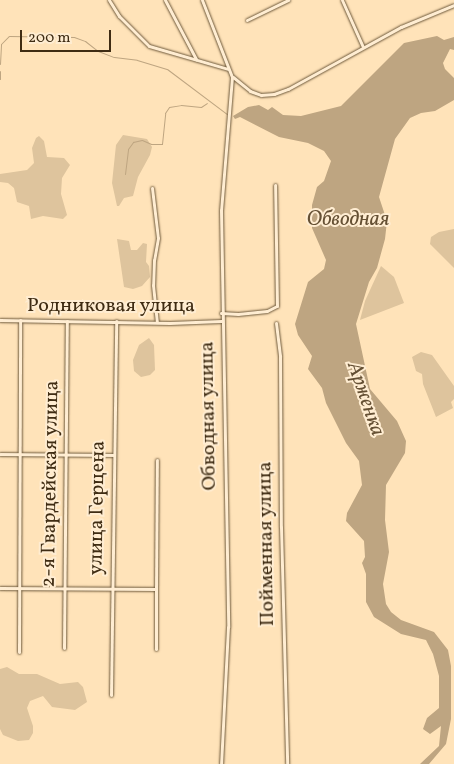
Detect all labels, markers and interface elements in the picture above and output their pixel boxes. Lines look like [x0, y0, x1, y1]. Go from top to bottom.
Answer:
scale bar [22, 20, 114, 52]
text: 200 m [28, 28, 71, 49]
water label: Обводная [307, 207, 389, 233]
street label: Родниковая улица [27, 294, 195, 318]
street label: Обводная улица [196, 341, 222, 491]
water label: Арженка [341, 358, 389, 440]
street label: 2-я Гвардейская улица [37, 380, 65, 588]
street label: улица Герцена [85, 441, 111, 575]
street label: Пойменная улица [254, 461, 280, 627]

